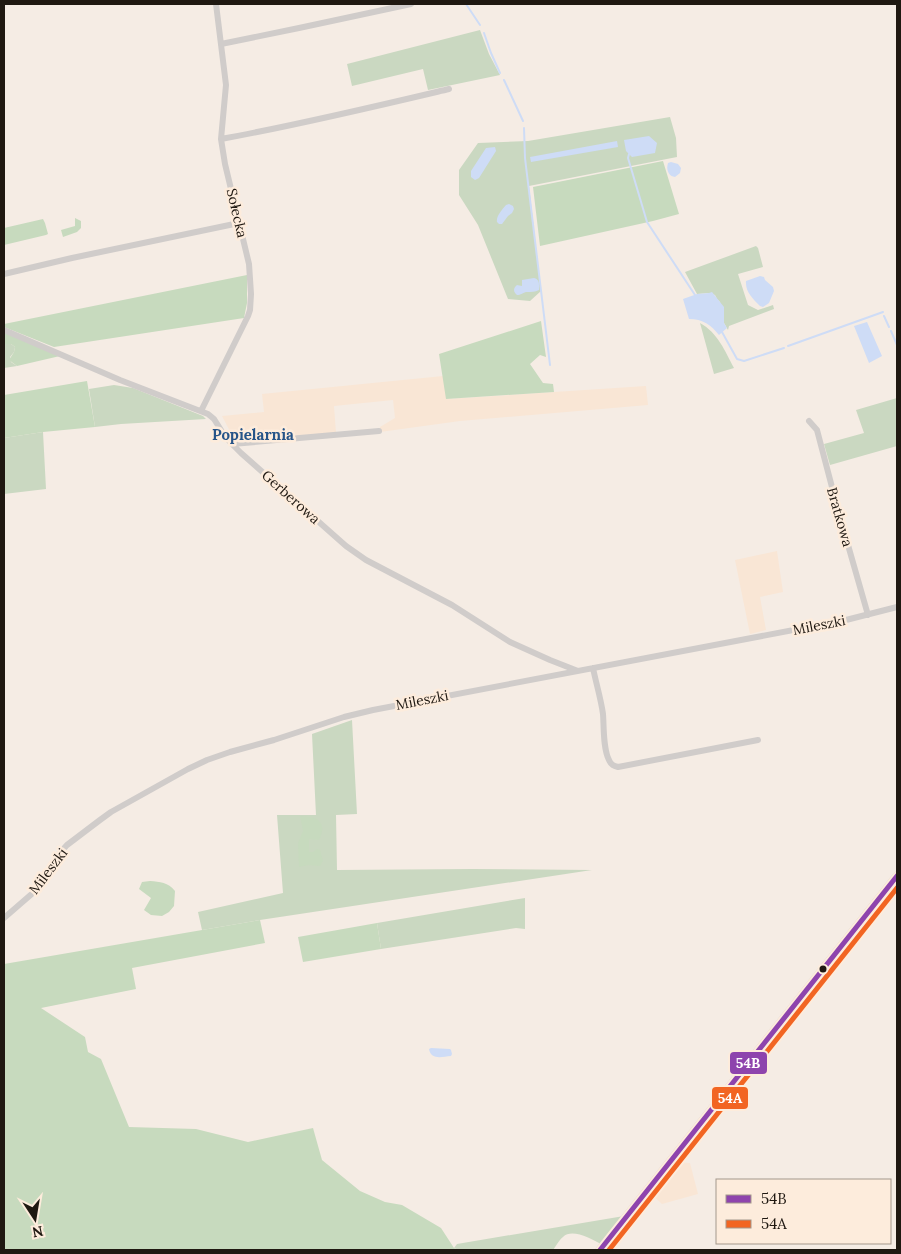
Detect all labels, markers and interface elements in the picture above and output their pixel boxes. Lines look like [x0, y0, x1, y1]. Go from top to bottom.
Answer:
street label: Sołecka [223, 187, 251, 239]
district label: Popielarnia [212, 425, 294, 444]
street label: Gerberowa [258, 466, 324, 528]
street label: Bratkowa [823, 485, 857, 549]
street label: Mileszki [791, 611, 847, 639]
street label: Mileszki [394, 686, 450, 714]
street label: Mileszki [25, 844, 71, 898]
unlabelled marker [818, 964, 828, 974]
line badge: 54B [729, 1051, 768, 1075]
text: 54B [736, 1054, 760, 1072]
line badge: 54A [711, 1086, 749, 1110]
text: 54A [718, 1089, 743, 1107]
legend [716, 1179, 891, 1244]
text: 54B [761, 1189, 787, 1208]
north arrow [10, 1194, 60, 1244]
text: 54A [761, 1214, 787, 1233]
text: N [30, 1222, 45, 1242]

